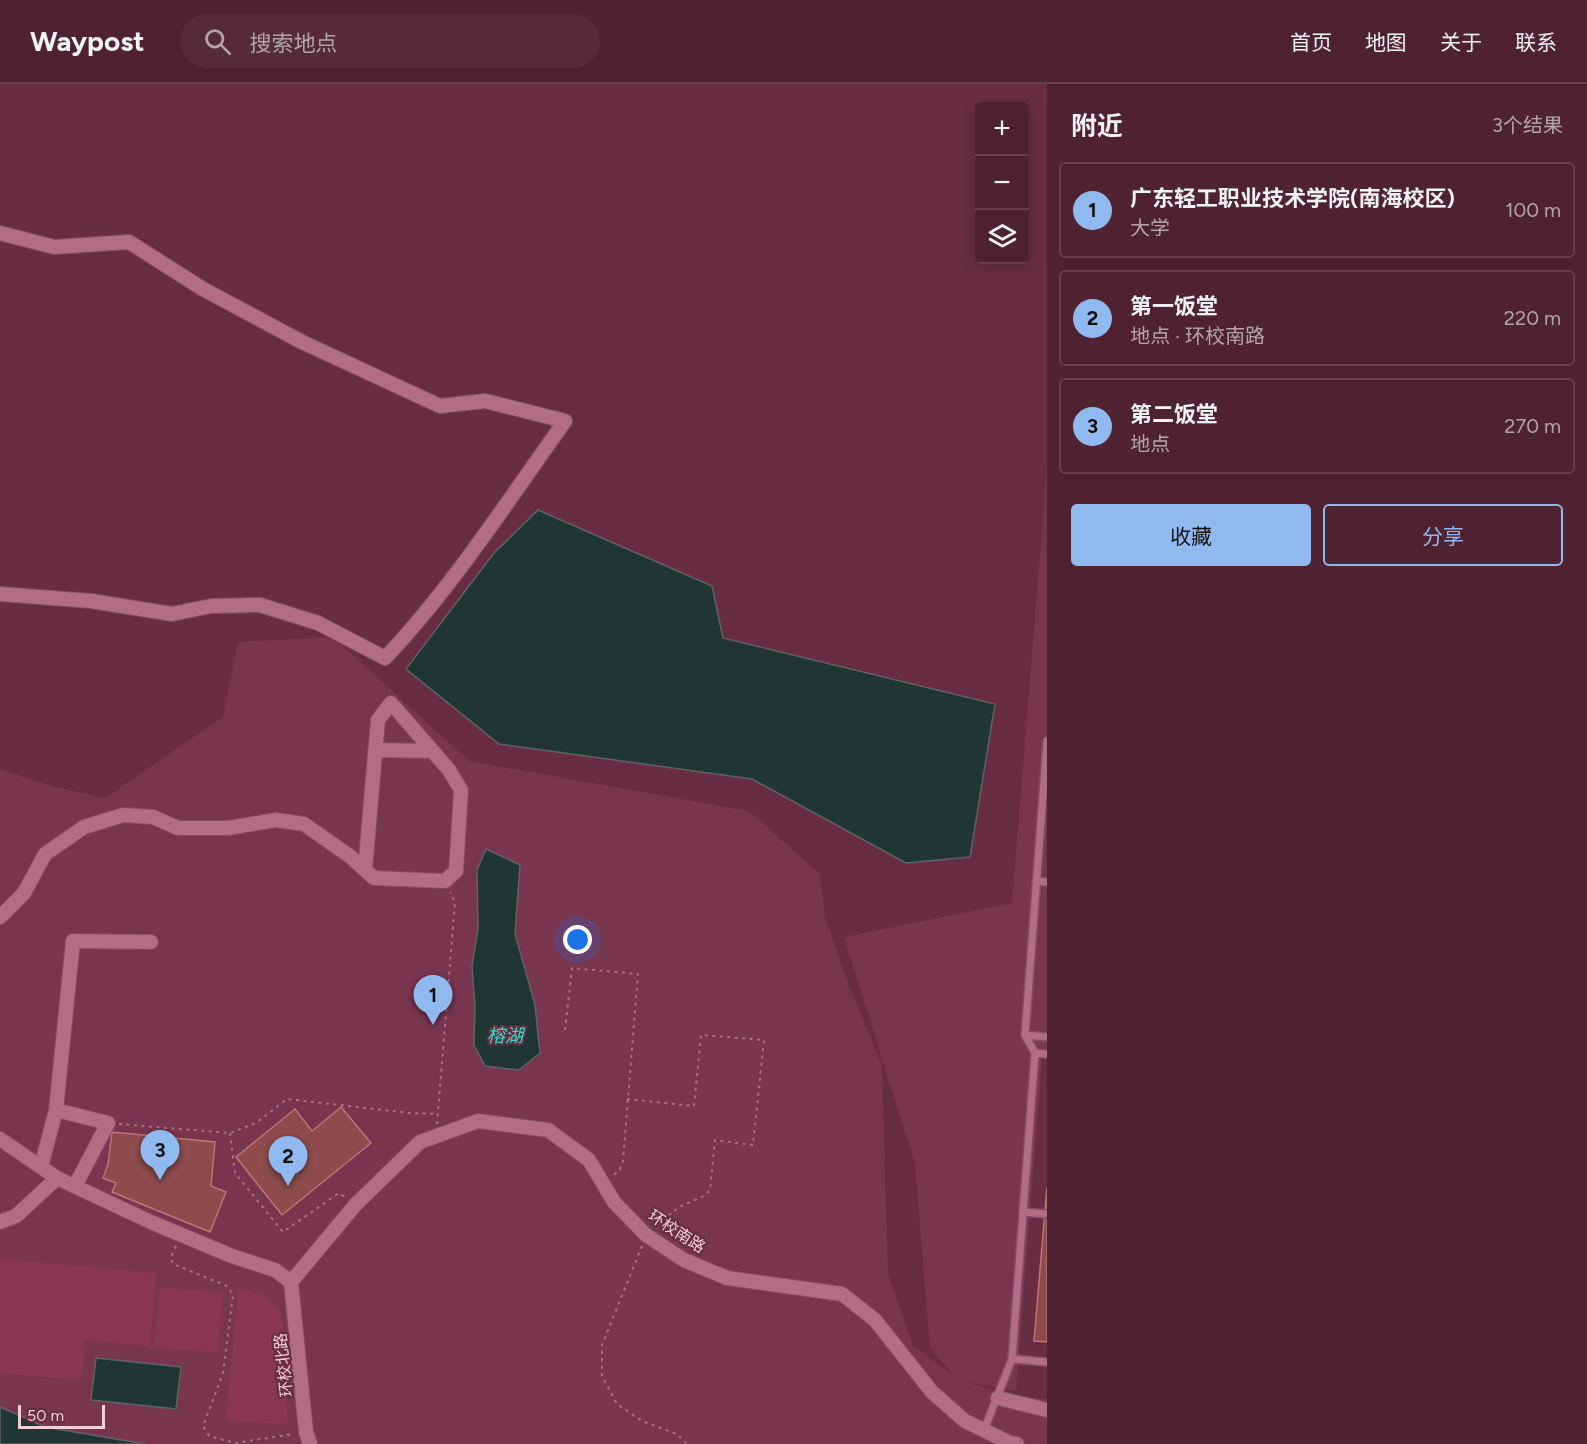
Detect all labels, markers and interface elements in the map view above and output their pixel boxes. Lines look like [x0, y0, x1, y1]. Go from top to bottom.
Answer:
search box [180, 14, 600, 68]
text: Waypost [30, 24, 144, 58]
icon: search [201, 25, 234, 58]
text: 搜索地点 [249, 30, 337, 57]
text: 首页 [1290, 30, 1332, 55]
text: 地图 [1365, 30, 1407, 55]
text: 关于 [1440, 30, 1482, 55]
text: 联系 [1515, 30, 1557, 55]
map controls [975, 102, 1029, 264]
button: + [975, 102, 1029, 156]
text: 附近 [1071, 110, 1123, 142]
text: 3个结果 [1492, 113, 1563, 137]
button: − [975, 156, 1029, 210]
text: 广东轻工职业技术学院(南海校区) [1130, 185, 1455, 212]
text: 1 [1088, 198, 1097, 222]
text: 100 m [1505, 198, 1561, 222]
button: layers [975, 210, 1029, 264]
text: 大学 [1130, 216, 1170, 240]
text: 第一饭堂 [1130, 293, 1218, 320]
text: 2 [1087, 306, 1098, 330]
text: 220 m [1504, 306, 1561, 330]
text: 地点 · 环校南路 [1130, 324, 1265, 348]
text: 第二饭堂 [1130, 401, 1218, 428]
text: 3 [1087, 414, 1098, 438]
text: 270 m [1504, 414, 1561, 438]
text: 地点 [1130, 432, 1170, 456]
button: 收藏 [1071, 504, 1311, 566]
button: 分享 [1323, 504, 1563, 566]
your location [563, 925, 592, 954]
pin: 1 [414, 976, 452, 1025]
water label: 榕湖 [487, 1025, 526, 1047]
pin: 3 [140, 1130, 180, 1180]
pin: 2 [268, 1136, 308, 1186]
street label: 环校南路 [645, 1206, 709, 1257]
street label: 环校北路 [271, 1332, 296, 1398]
scale bar [18, 1402, 105, 1430]
text: 50 m [27, 1406, 64, 1425]

